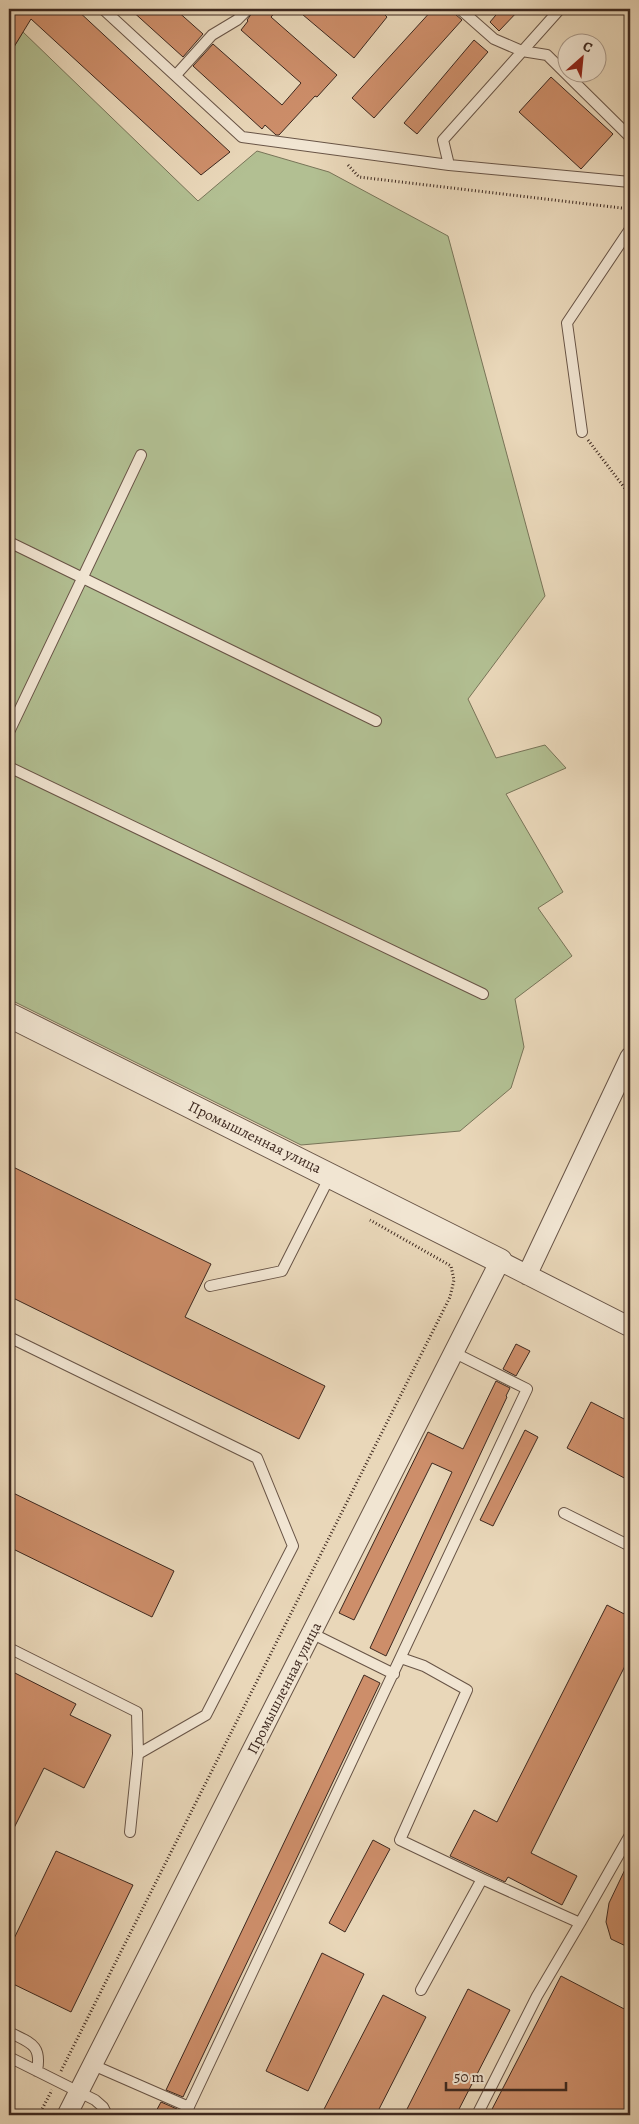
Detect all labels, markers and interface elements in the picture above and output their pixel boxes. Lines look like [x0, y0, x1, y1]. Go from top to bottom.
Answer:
north arrow [556, 32, 606, 82]
text: С [580, 36, 596, 57]
street label: Промышленная улица [185, 1096, 325, 1178]
street label: Промышленная улица [242, 1619, 326, 1757]
scale bar [446, 2059, 566, 2091]
text: 50 m [454, 2067, 484, 2087]

